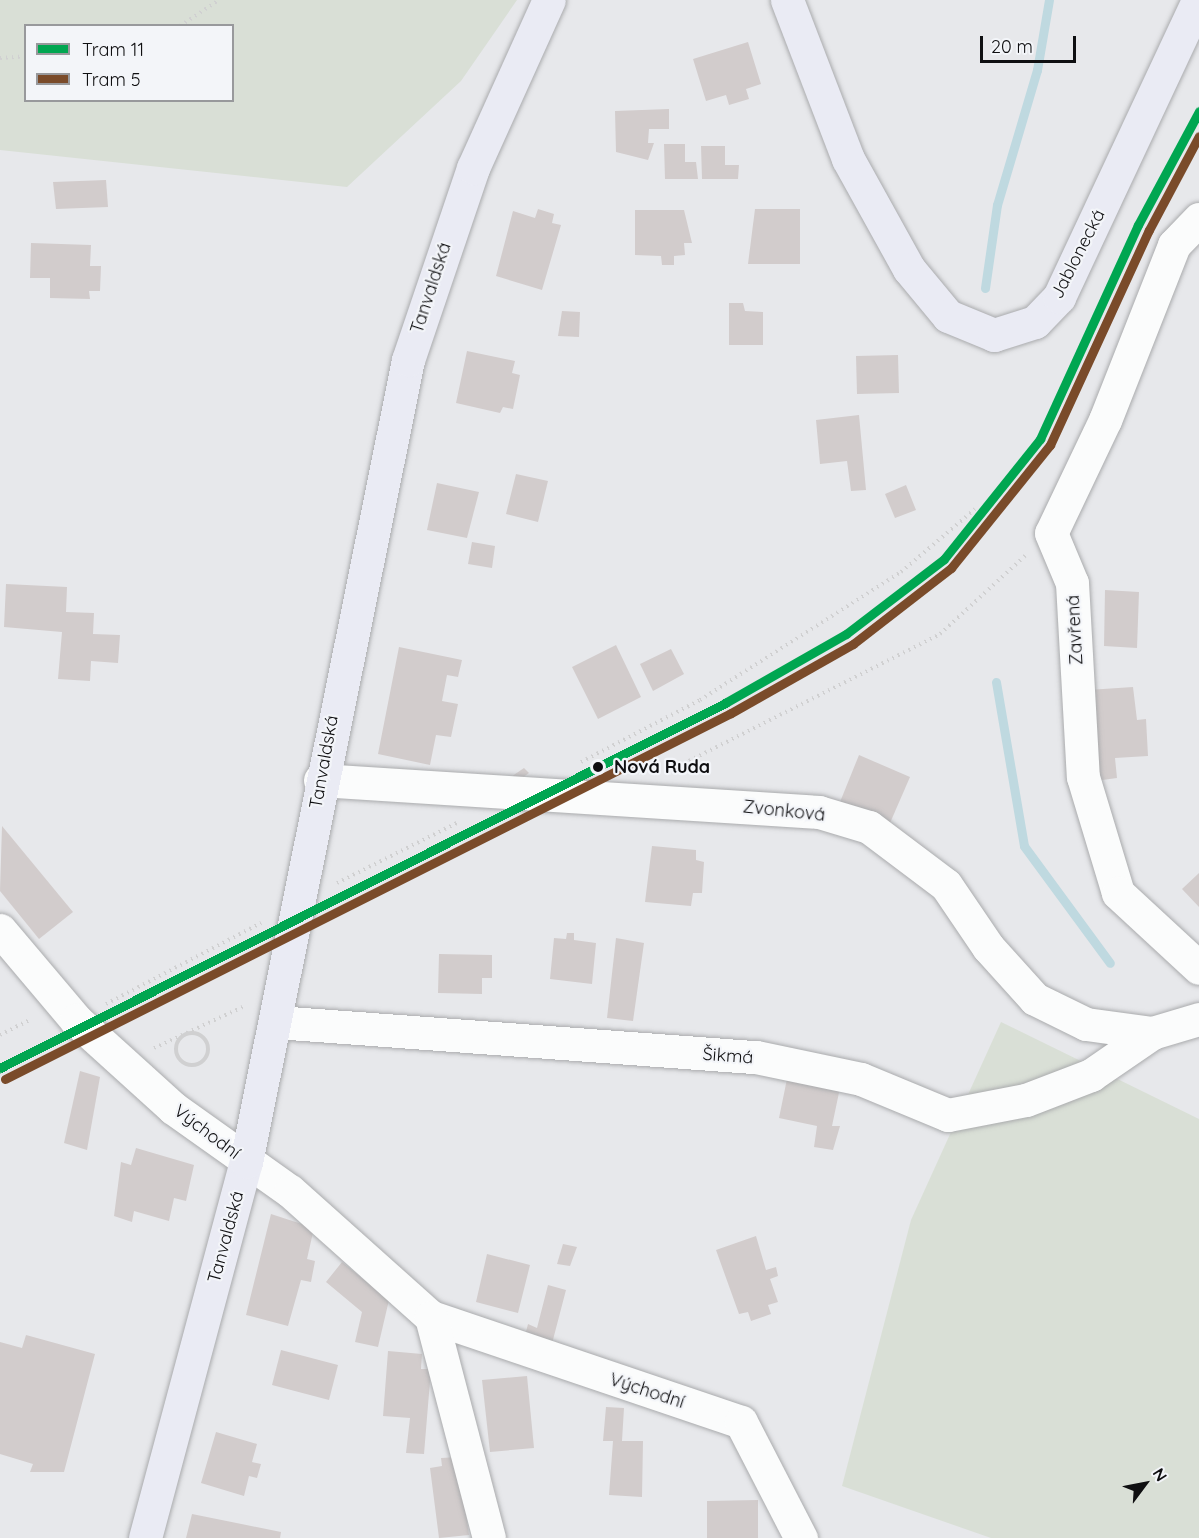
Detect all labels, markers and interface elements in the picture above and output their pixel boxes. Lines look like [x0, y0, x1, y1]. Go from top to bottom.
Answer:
legend [24, 24, 234, 102]
scale bar [983, 24, 1079, 62]
text: 20 m [991, 35, 1033, 58]
text: Tram 11 [82, 38, 144, 61]
text: Tram 5 [82, 68, 141, 91]
street label: Jablonecká [1046, 206, 1110, 302]
street label: Tanvaldská [406, 240, 456, 336]
street label: Zavřená [1062, 594, 1088, 666]
street label: Tanvaldská [305, 714, 343, 810]
marker: Nová Ruda [587, 756, 609, 778]
place label: Nová Ruda [614, 756, 710, 778]
street label: Zvonková [742, 796, 826, 826]
street label: Šikmá [702, 1043, 754, 1069]
street label: Východní [169, 1100, 245, 1164]
street label: Tanvaldská [203, 1189, 249, 1285]
street label: Východní [607, 1369, 687, 1413]
north arrow [1115, 1454, 1175, 1514]
text: N [1149, 1464, 1172, 1485]

